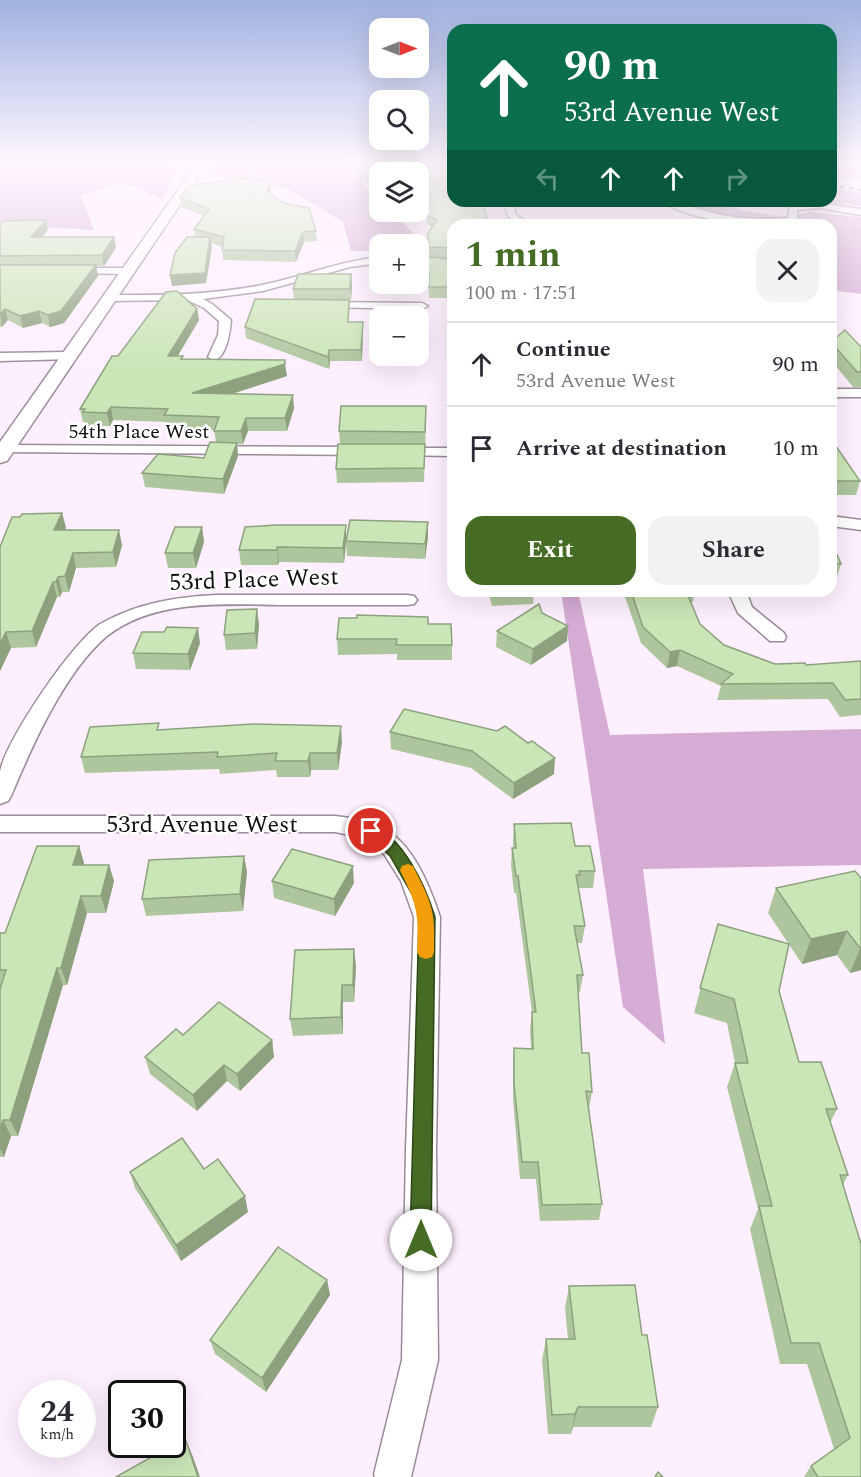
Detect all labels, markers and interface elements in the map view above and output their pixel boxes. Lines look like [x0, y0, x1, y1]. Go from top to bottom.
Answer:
north arrow [369, 18, 429, 78]
map controls [369, 18, 429, 366]
text: 90 m [564, 35, 659, 98]
icon: ahead [465, 48, 543, 126]
button: search [369, 90, 429, 150]
text: 53rd Avenue West [564, 92, 779, 134]
button: layers [369, 162, 429, 222]
icon: left [531, 162, 564, 195]
icon: ahead [594, 162, 627, 195]
icon: ahead [657, 162, 690, 195]
icon: right [720, 162, 753, 195]
text: 1 min [465, 228, 561, 283]
button: + [369, 234, 429, 294]
button: close [756, 239, 819, 302]
text: 100 m · 17:51 [465, 278, 577, 308]
button: − [369, 306, 429, 366]
text: Continue [516, 333, 611, 366]
icon: ahead [465, 348, 498, 381]
text: 90 m [773, 348, 819, 381]
text: 53rd Avenue West [516, 366, 676, 396]
street label: 54th Place West [69, 417, 209, 447]
icon: arrive [465, 432, 498, 465]
text: Arrive at destination [516, 432, 727, 465]
text: 10 m [773, 432, 819, 465]
button: Exit [465, 516, 636, 585]
button: Share [648, 516, 819, 585]
street label: 53rd Place West [169, 559, 339, 601]
pin [345, 805, 396, 856]
street label: 53rd Avenue West [106, 807, 298, 843]
icon: arrive [354, 814, 387, 847]
position arrow [389, 1208, 453, 1272]
speed limit sign: 30 [108, 1380, 186, 1458]
text: 24 [40, 1389, 74, 1435]
text: km/h [40, 1423, 74, 1446]

